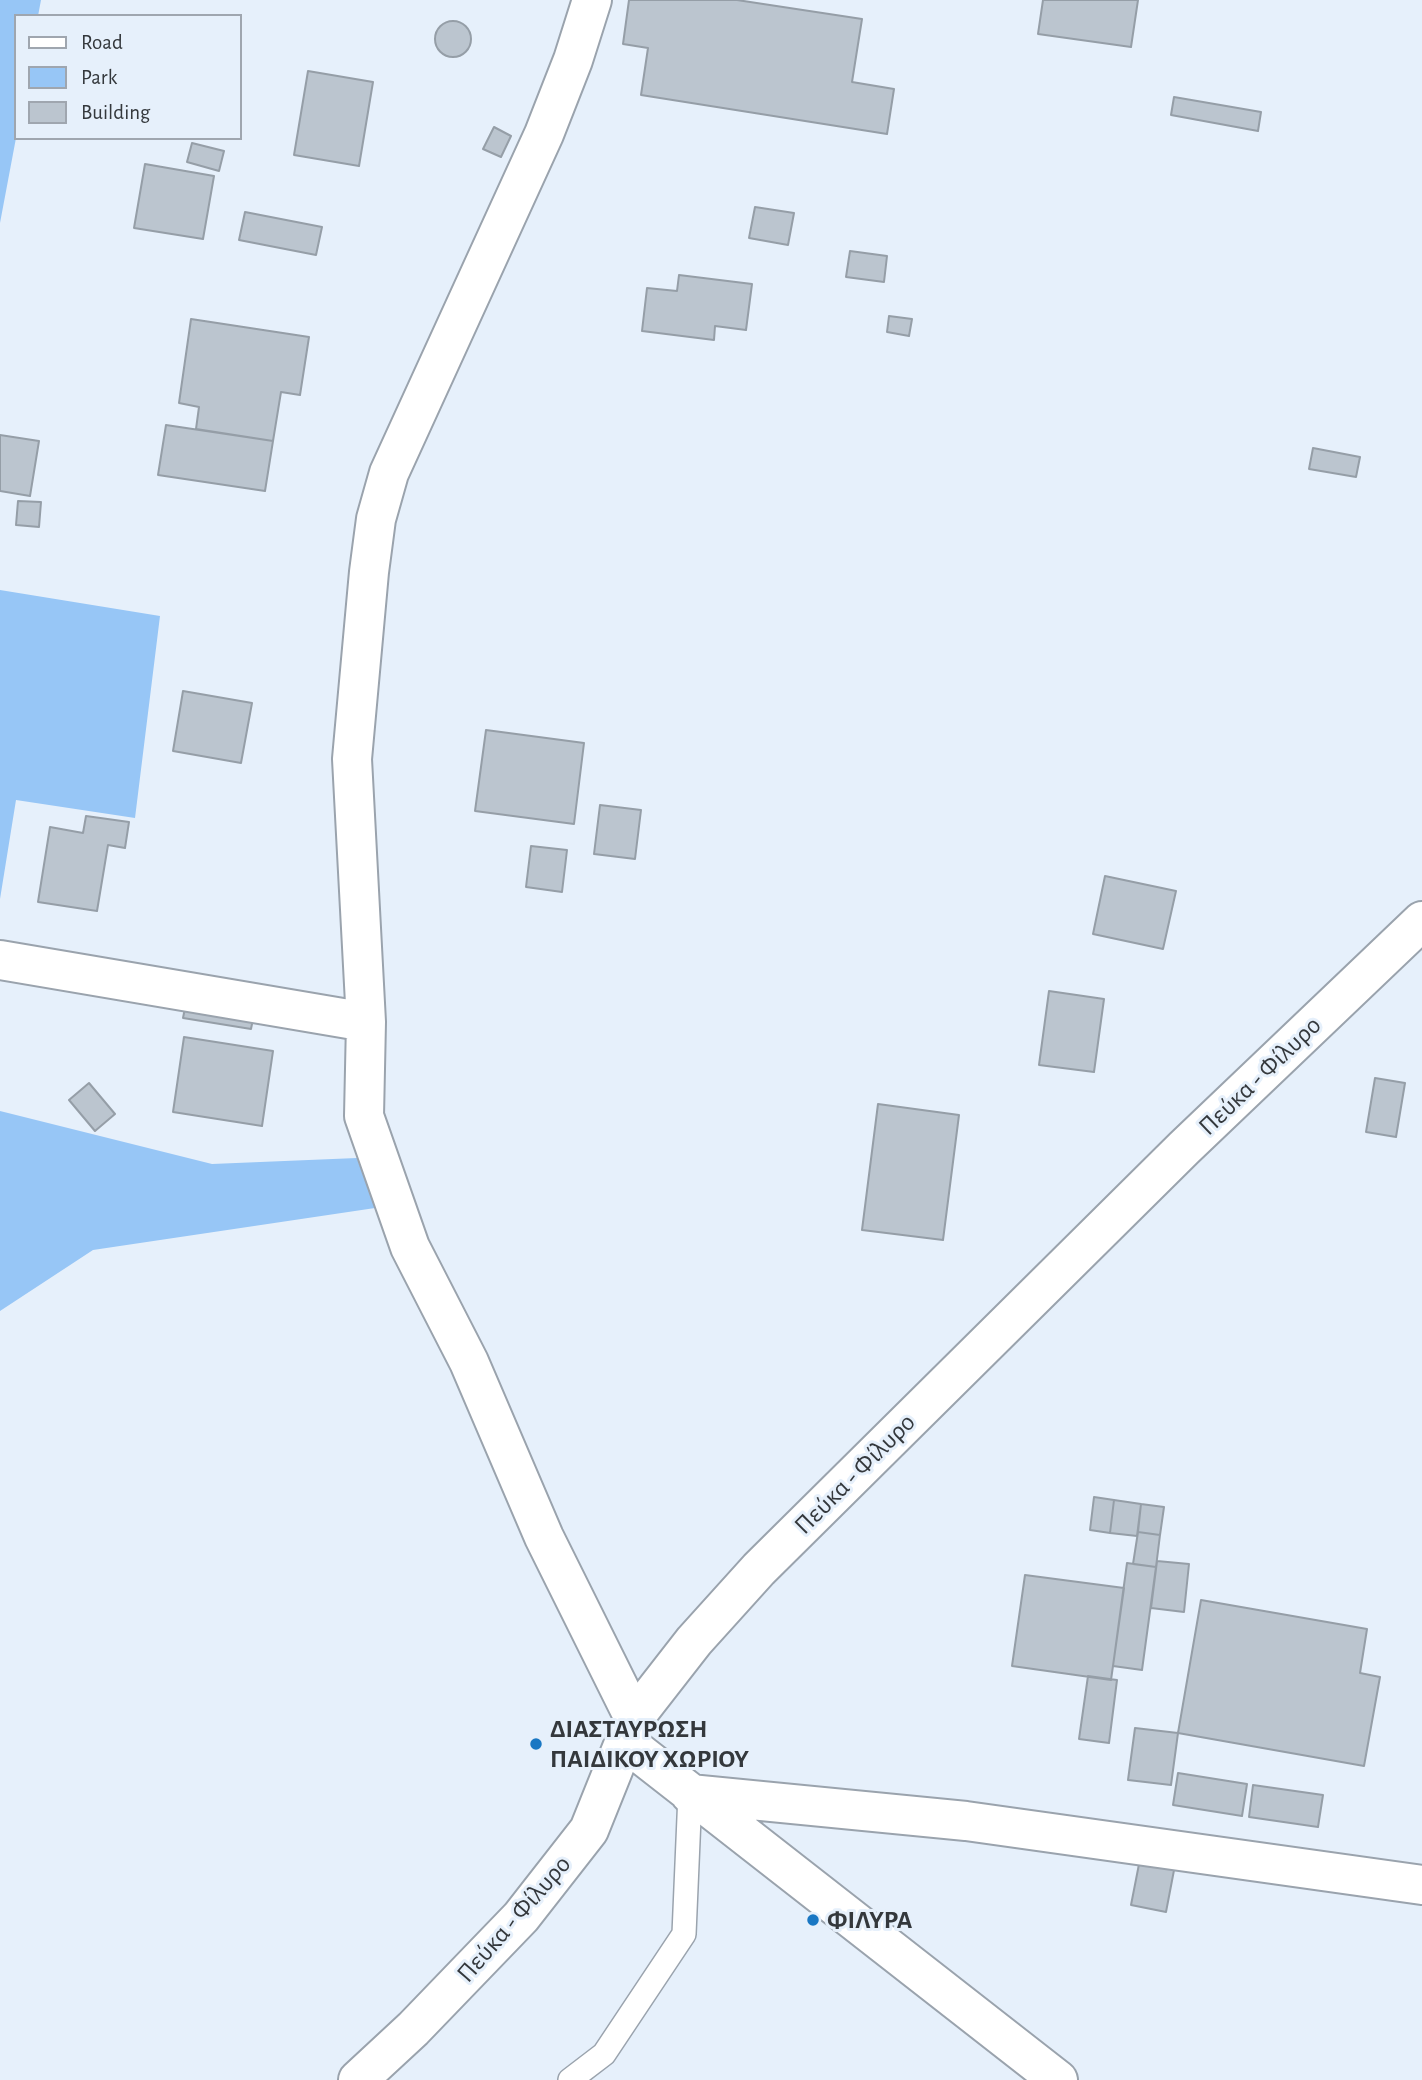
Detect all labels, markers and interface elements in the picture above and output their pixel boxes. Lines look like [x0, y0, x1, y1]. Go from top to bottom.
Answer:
legend [14, 14, 242, 140]
text: Road [81, 32, 123, 53]
text: Park [81, 67, 117, 88]
text: Building [81, 102, 150, 123]
street label: Πεύκα - Φίλυρο [1192, 1010, 1328, 1142]
street label: Πεύκα - Φίλυρο [788, 1407, 922, 1541]
place label: ΔΙΑΣΤΑΥΡΩΣΗ ΠΑΙΔΙΚΟΥ ΧΩΡΙΟΥ [550, 1713, 749, 1774]
marker: ΔΙΑΣΤΑΥΡΩΣΗ ΠΑΙΔΙΚΟΥ ΧΩΡΙΟΥ [528, 1736, 544, 1752]
street label: Πεύκα - Φίλυρο [450, 1849, 578, 1989]
place label: ΦΙΛΥΡΑ [827, 1904, 912, 1936]
marker: ΦΙΛΥΡΑ [805, 1912, 821, 1928]

